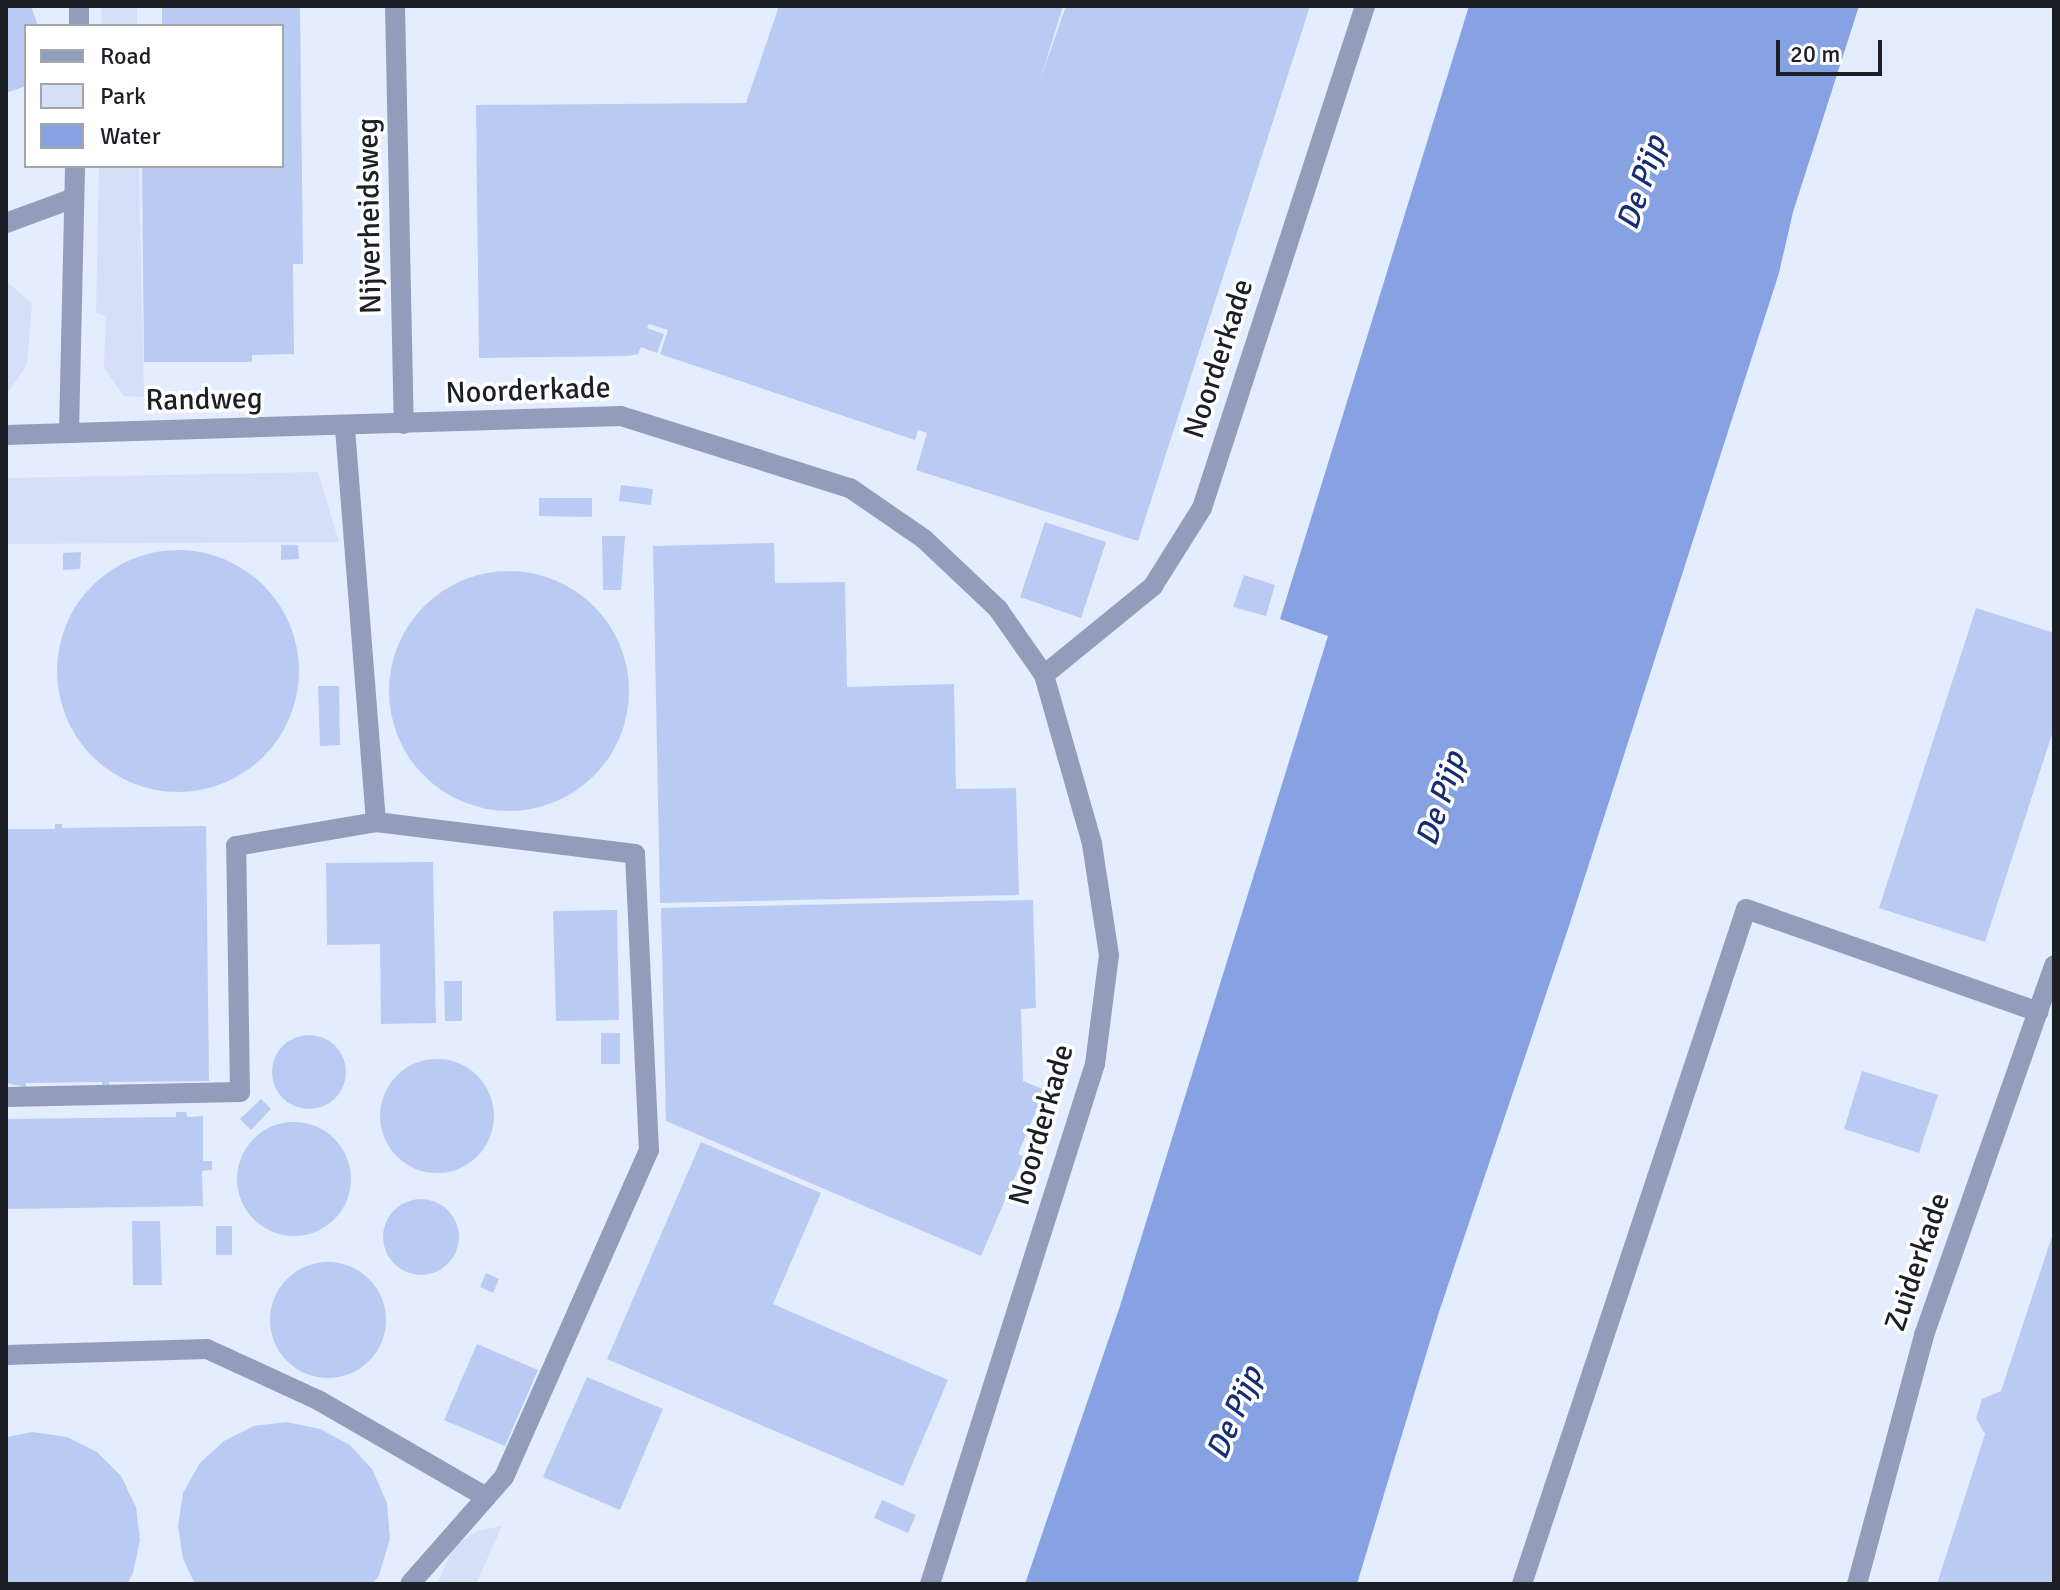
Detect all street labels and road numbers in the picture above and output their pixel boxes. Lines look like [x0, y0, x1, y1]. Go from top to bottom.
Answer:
street label: Nijverheidsweg [350, 117, 390, 315]
street label: Noorderkade [1176, 275, 1262, 443]
street label: Noorderkade [445, 370, 611, 412]
street label: Randweg [145, 381, 263, 419]
street label: Noorderkade [1002, 1041, 1082, 1209]
street label: Zuiderkade [1878, 1188, 1958, 1336]

